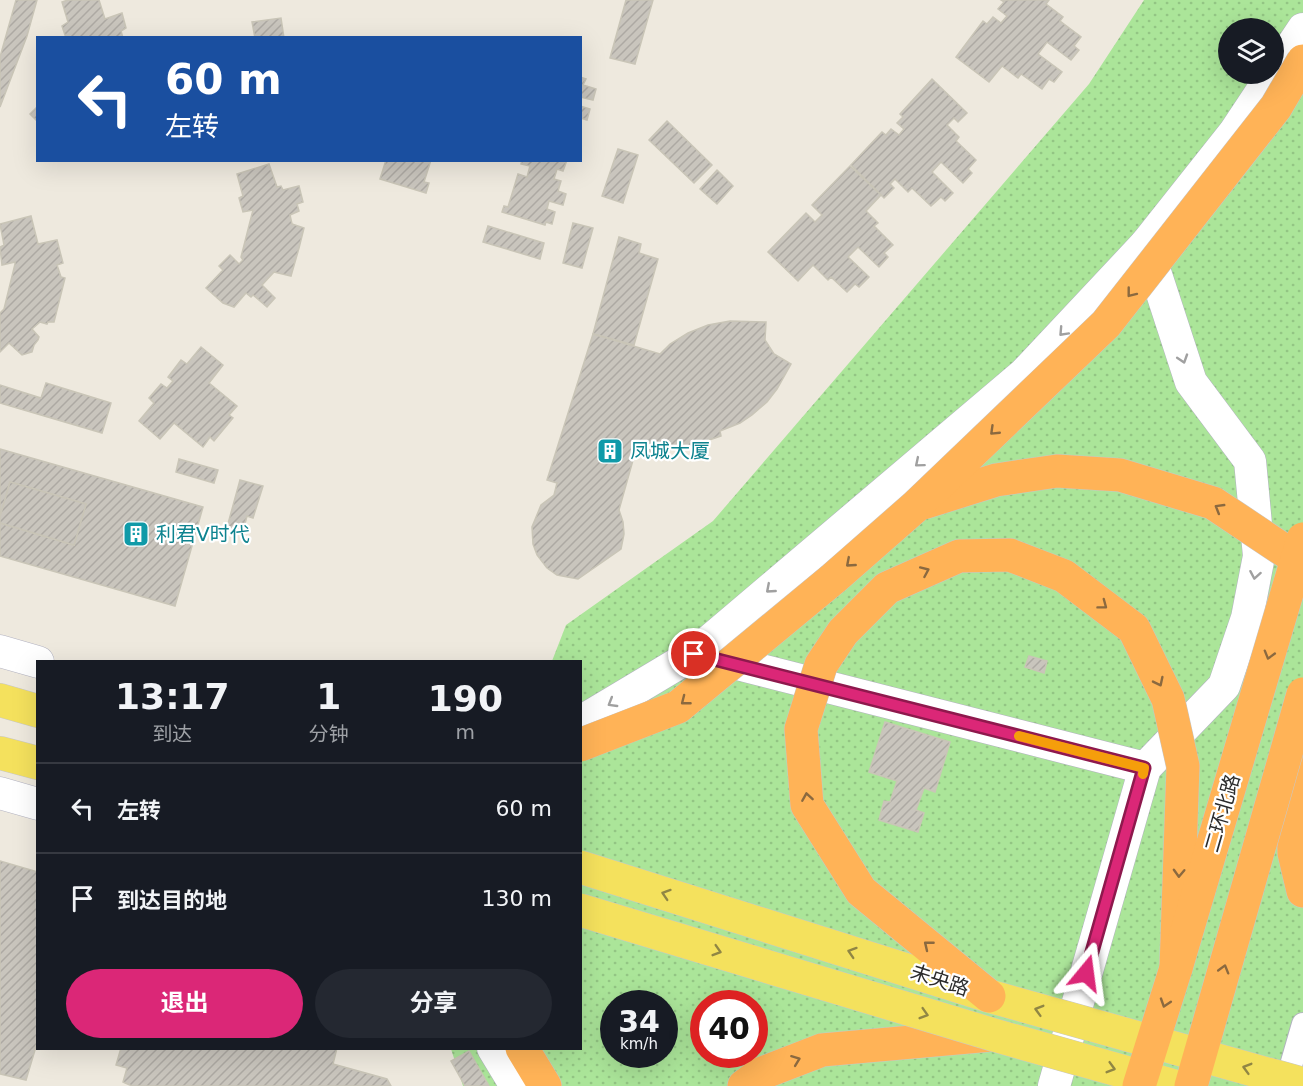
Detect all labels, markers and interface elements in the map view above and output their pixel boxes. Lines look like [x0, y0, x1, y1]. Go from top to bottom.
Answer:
map controls [1218, 18, 1284, 84]
button: layers [1218, 18, 1284, 84]
text: 60 m [165, 55, 282, 104]
icon: left [66, 60, 144, 138]
text: 左转 [165, 111, 219, 142]
one-way arrow [1127, 286, 1138, 297]
one-way arrow [1059, 326, 1070, 336]
one-way arrow [1176, 353, 1189, 364]
one-way arrow [990, 424, 1001, 435]
building icon: 凤城大厦 [595, 436, 625, 466]
place label: 凤城大厦 [630, 439, 710, 463]
one-way arrow [915, 456, 926, 467]
one-way arrow [1215, 503, 1225, 515]
building icon: 利君V时代 [121, 519, 151, 549]
place label: 利君V时代 [156, 522, 250, 546]
one-way arrow [847, 556, 857, 567]
one-way arrow [918, 567, 929, 579]
one-way arrow [1249, 569, 1262, 579]
one-way arrow [766, 581, 777, 592]
one-way arrow [1096, 598, 1107, 609]
pin [668, 628, 719, 679]
icon: arrive [677, 637, 710, 670]
one-way arrow [1264, 649, 1276, 660]
one-way arrow [1152, 675, 1164, 686]
text: 13:17 [115, 676, 230, 717]
text: 1 [316, 676, 341, 717]
text: 190 [428, 678, 503, 719]
one-way arrow [680, 694, 691, 705]
one-way arrow [608, 695, 618, 707]
text: m [456, 720, 475, 744]
text: 到达 [152, 722, 192, 746]
text: 分钟 [309, 722, 349, 746]
street label: 二环北路 [1199, 771, 1245, 855]
icon: left [66, 792, 99, 825]
one-way arrow [802, 792, 814, 802]
text: 60 m [496, 796, 552, 821]
text: 左转 [117, 798, 161, 823]
one-way arrow [1173, 869, 1186, 878]
icon: arrive [66, 882, 99, 915]
text: 130 m [482, 886, 552, 911]
text: 到达目的地 [117, 888, 227, 913]
one-way arrow [661, 889, 672, 901]
position arrow [1054, 941, 1118, 1005]
one-way arrow [923, 942, 934, 953]
one-way arrow [711, 944, 722, 956]
one-way arrow [847, 947, 858, 960]
street label: 未央路 [908, 959, 972, 1001]
one-way arrow [1217, 964, 1229, 975]
button: 退出 [66, 969, 303, 1038]
button: 分享 [315, 969, 552, 1038]
speed limit sign: 40 [690, 990, 768, 1068]
one-way arrow [1160, 997, 1172, 1008]
text: 34 [618, 1004, 660, 1039]
one-way arrow [1034, 1005, 1045, 1017]
one-way arrow [918, 1007, 929, 1019]
text: km/h [620, 1035, 658, 1053]
one-way arrow [790, 1055, 801, 1067]
one-way arrow [1105, 1061, 1116, 1073]
one-way arrow [1242, 1063, 1253, 1075]

